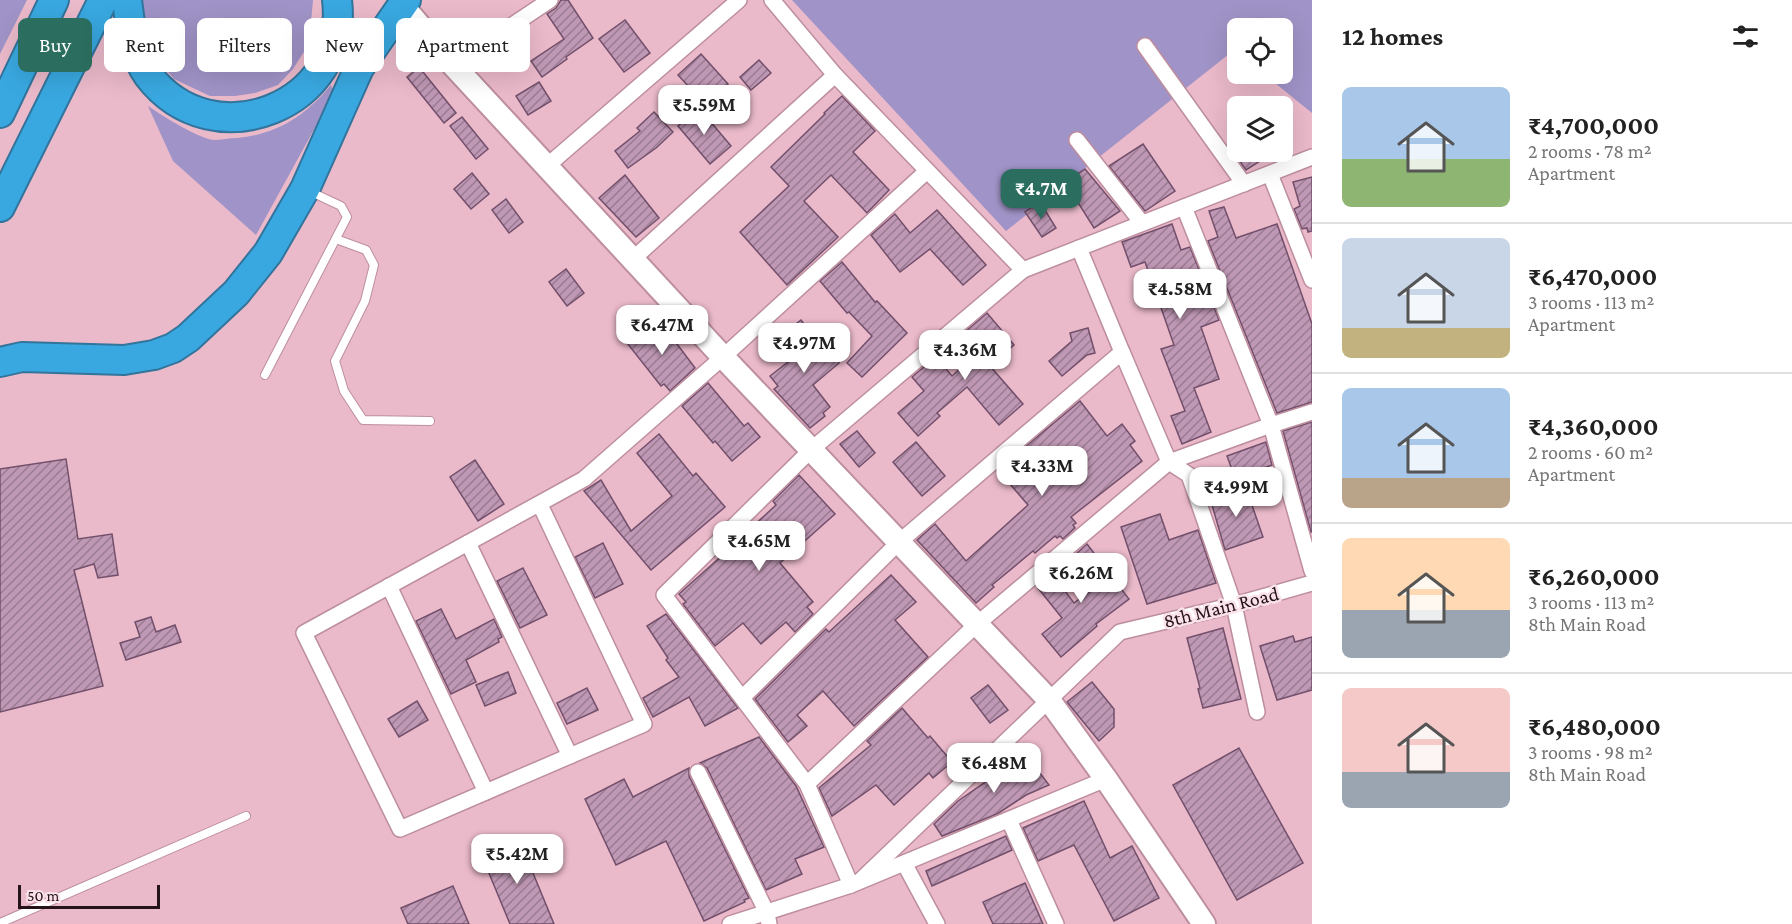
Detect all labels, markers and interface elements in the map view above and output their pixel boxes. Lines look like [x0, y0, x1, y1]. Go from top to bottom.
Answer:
chip: Buy [18, 18, 92, 72]
chip: Rent [104, 18, 185, 72]
chip: Filters [197, 18, 292, 72]
chip: New [304, 18, 384, 72]
chip: Apartment [396, 18, 530, 72]
map controls [1227, 18, 1293, 162]
button: locate [1227, 18, 1293, 84]
icon: filters [1729, 20, 1762, 53]
text: 12 homes [1342, 22, 1443, 51]
pin: ₹5.59M [655, 85, 753, 136]
text: ₹5.59M [672, 93, 736, 115]
button: layers [1227, 96, 1293, 162]
icon: home [1390, 111, 1462, 183]
text: ₹4,700,000 [1528, 111, 1659, 140]
text: 2 rooms · 78 m² [1528, 140, 1652, 162]
text: Apartment [1528, 162, 1615, 184]
pin: ₹4.7M [999, 169, 1083, 220]
text: ₹4.7M [1015, 177, 1067, 199]
icon: home [1390, 262, 1462, 334]
text: ₹6,470,000 [1528, 262, 1657, 291]
pin: ₹4.58M [1131, 269, 1229, 320]
text: ₹4.58M [1148, 277, 1213, 299]
text: 3 rooms · 113 m² [1528, 291, 1654, 313]
pin: ₹6.47M [613, 305, 711, 356]
text: ₹6.47M [630, 313, 694, 335]
text: Apartment [1528, 313, 1615, 335]
pin: ₹4.97M [755, 323, 853, 374]
pin: ₹4.36M [916, 330, 1014, 381]
text: ₹4.97M [772, 331, 836, 353]
text: ₹4.36M [933, 338, 997, 360]
icon: home [1390, 412, 1462, 484]
text: ₹4,360,000 [1528, 412, 1659, 441]
text: 2 rooms · 60 m² [1528, 441, 1653, 463]
pin: ₹4.33M [993, 446, 1091, 497]
text: ₹4.33M [1011, 454, 1073, 476]
text: Apartment [1528, 463, 1615, 485]
pin: ₹4.99M [1187, 467, 1285, 518]
text: ₹4.99M [1203, 475, 1269, 497]
pin: ₹4.65M [710, 521, 808, 572]
text: ₹4.65M [727, 529, 791, 551]
pin: ₹6.26M [1032, 553, 1130, 604]
text: ₹6.26M [1048, 561, 1114, 583]
icon: home [1390, 562, 1462, 634]
text: ₹6,260,000 [1528, 562, 1660, 591]
street label: 8th Main Road [1161, 582, 1281, 632]
text: 3 rooms · 113 m² [1528, 591, 1654, 613]
text: 8th Main Road [1528, 613, 1646, 635]
icon: home [1390, 712, 1462, 784]
text: ₹6,480,000 [1528, 712, 1661, 741]
text: 3 rooms · 98 m² [1528, 741, 1653, 763]
pin: ₹6.48M [945, 743, 1043, 794]
text: ₹6.48M [961, 751, 1027, 773]
text: 8th Main Road [1528, 763, 1646, 785]
pin: ₹5.42M [468, 834, 566, 885]
text: ₹5.42M [485, 842, 549, 864]
scale bar [18, 882, 160, 910]
text: 50 m [27, 887, 59, 904]

